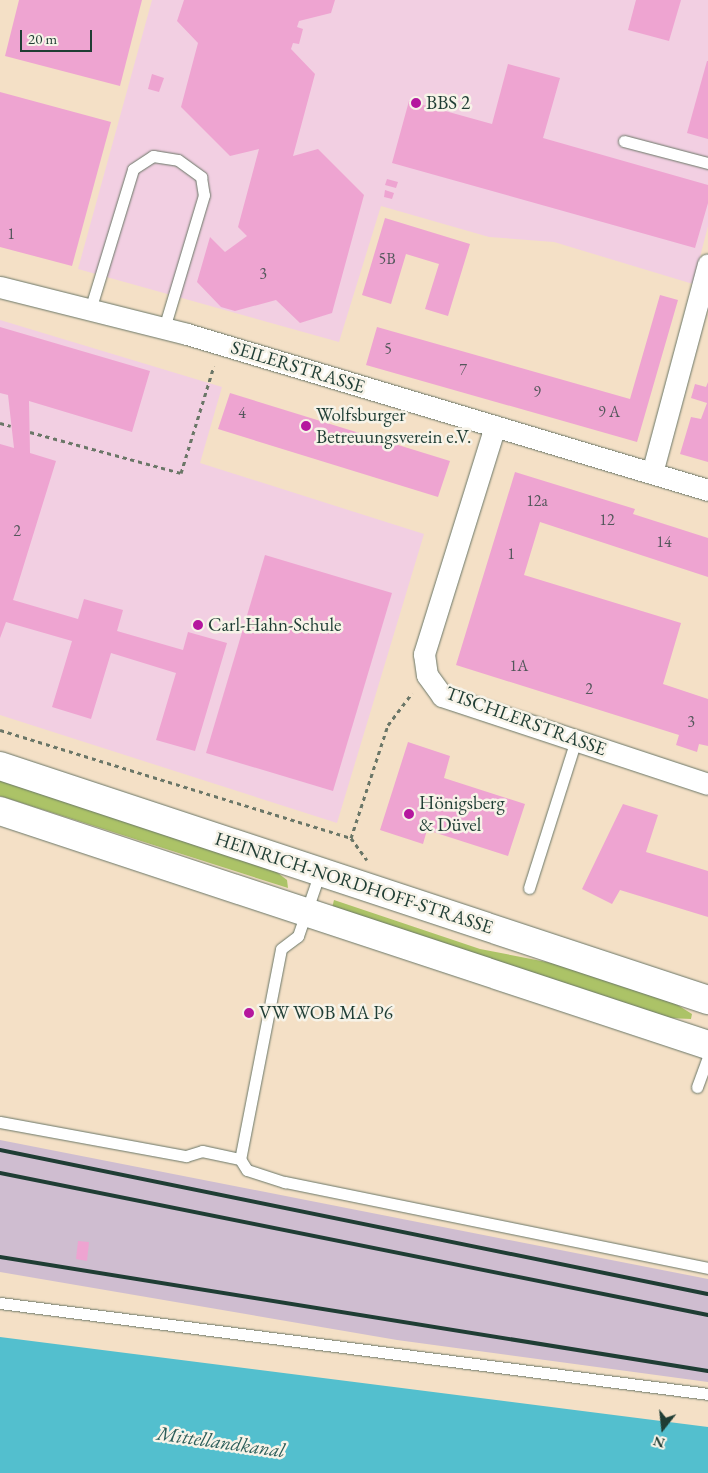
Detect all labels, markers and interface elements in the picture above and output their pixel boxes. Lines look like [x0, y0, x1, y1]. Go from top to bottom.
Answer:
scale bar [22, 20, 95, 52]
text: 20 m [28, 29, 57, 48]
place label: BBS 2 [426, 92, 470, 114]
marker: BBS 2 [410, 97, 422, 109]
house number: 1 [7, 224, 15, 244]
house number: 5B [378, 249, 396, 269]
house number: 3 [259, 264, 267, 284]
street label: SEILERSTRASSE [228, 336, 368, 398]
house number: 5 [384, 339, 392, 359]
house number: 7 [459, 360, 467, 380]
house number: 9 [533, 382, 541, 402]
house number: 9 A [598, 402, 620, 422]
house number: 4 [238, 403, 246, 423]
place label: Wolfsburger Betreuungsverein e.V. [316, 404, 471, 448]
marker: Wolfsburger Betreuungsverein e.V. [300, 420, 312, 432]
house number: 12a [526, 491, 548, 511]
house number: 12 [599, 510, 615, 530]
house number: 2 [13, 521, 21, 541]
house number: 14 [656, 532, 672, 552]
house number: 1 [507, 544, 515, 564]
place label: Carl-Hahn-Schule [208, 614, 342, 636]
marker: Carl-Hahn-Schule [192, 619, 204, 631]
house number: 1A [510, 656, 528, 676]
house number: 2 [585, 679, 593, 699]
street label: TISCHLERSTRASSE [442, 681, 610, 761]
house number: 3 [687, 712, 695, 732]
place label: Hönigsberg & Düvel [419, 792, 505, 836]
marker: Hönigsberg & Düvel [403, 808, 415, 820]
street label: HEINRICH-NORDHOFF-STRASSE [212, 827, 496, 939]
place label: VW WOB MA P6 [259, 1002, 393, 1024]
marker: VW WOB MA P6 [243, 1007, 255, 1019]
north arrow [638, 1403, 688, 1453]
water label: Mittellandkanal [155, 1421, 287, 1463]
text: N [651, 1432, 667, 1453]

